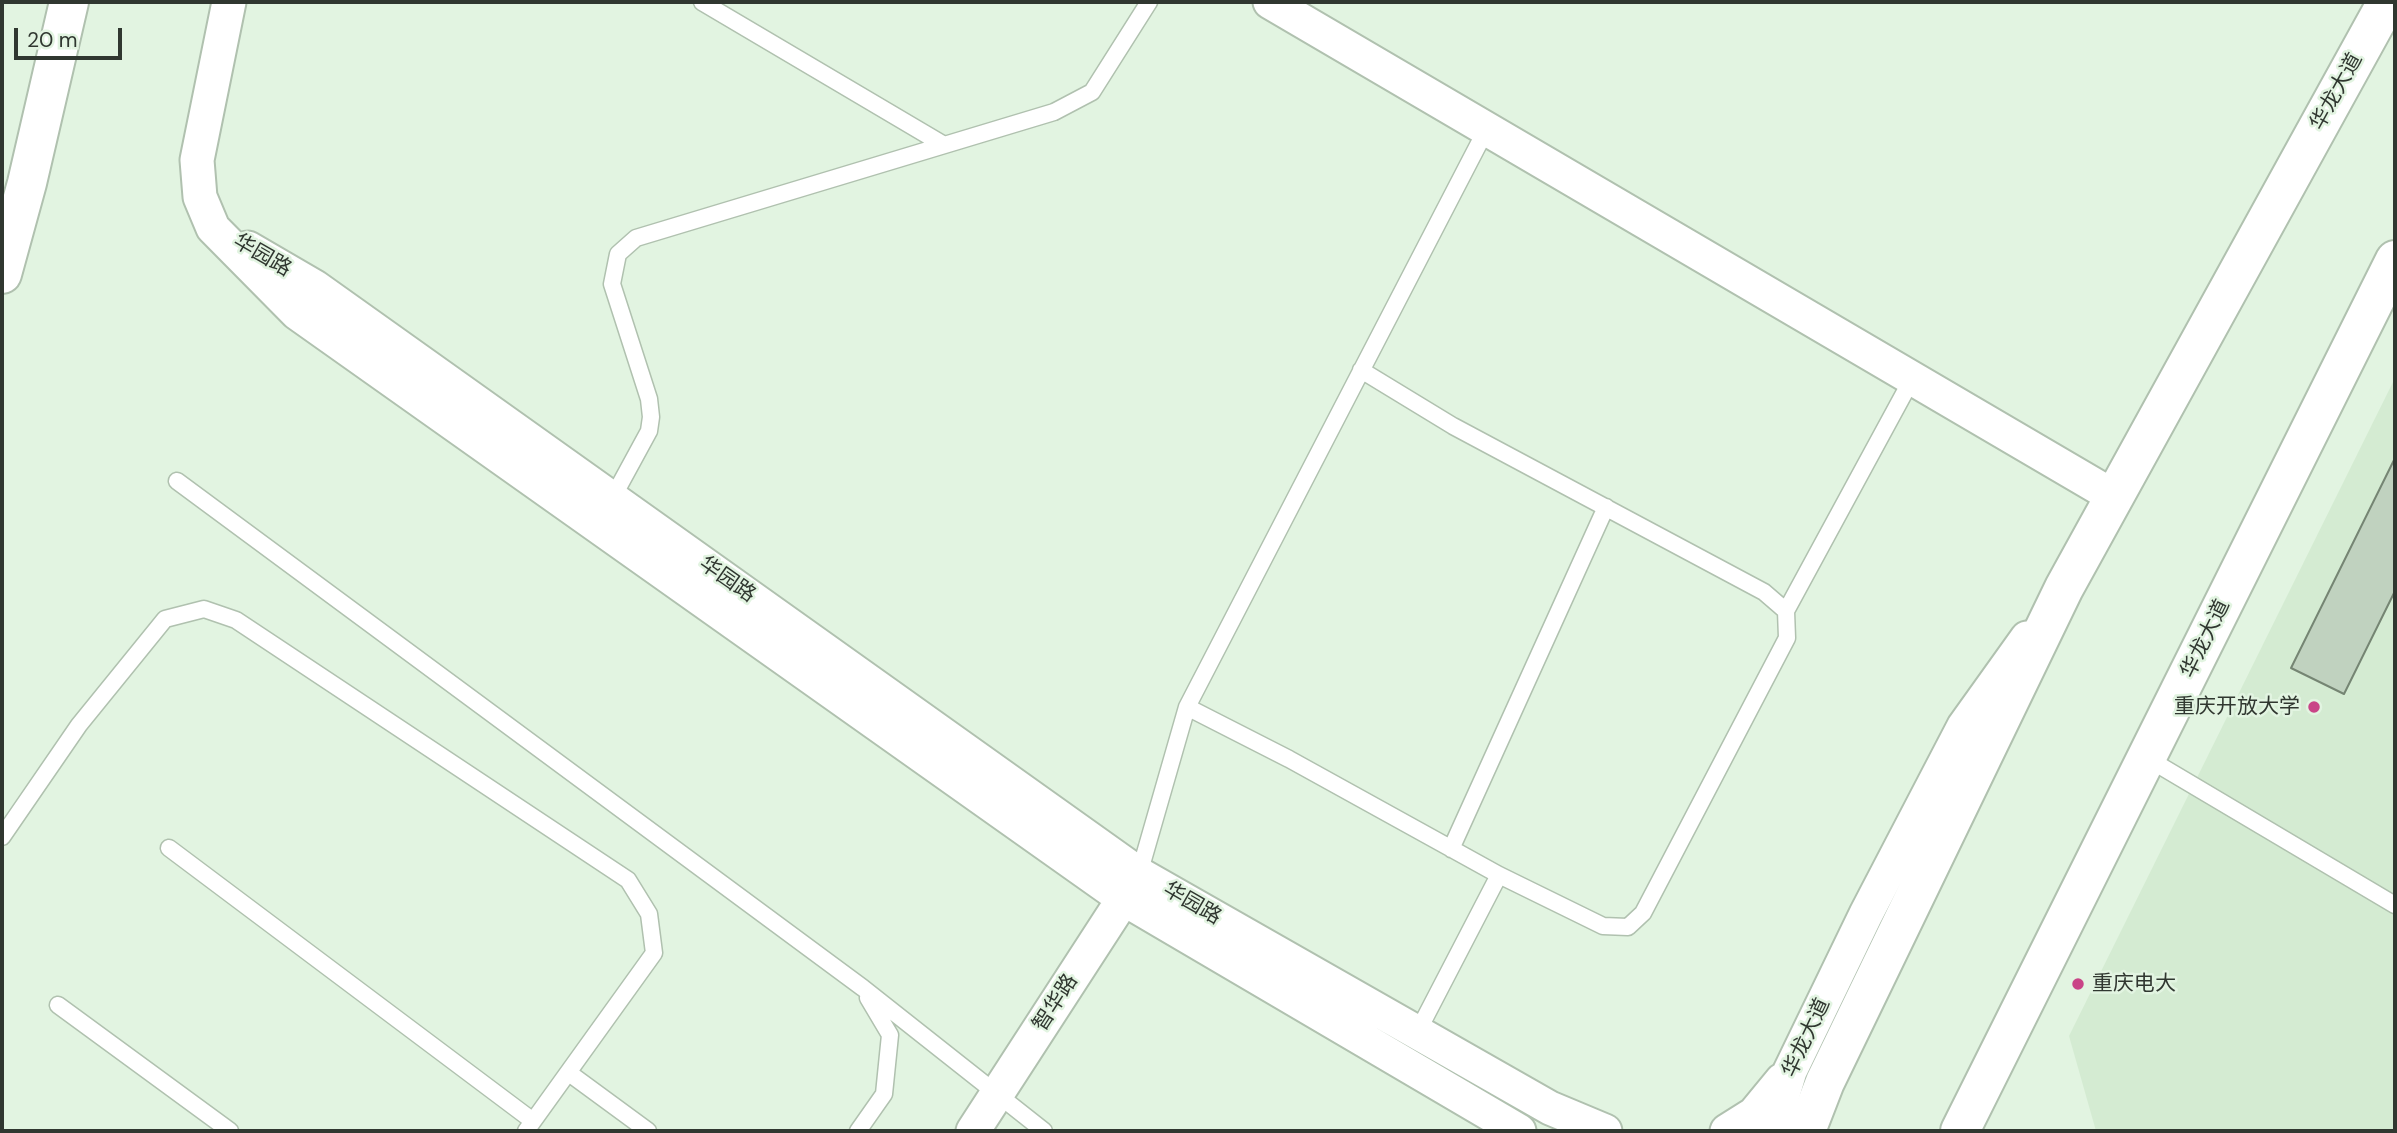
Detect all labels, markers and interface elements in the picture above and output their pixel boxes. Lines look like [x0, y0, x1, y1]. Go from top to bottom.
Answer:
scale bar [18, 14, 126, 58]
text: 20 m [27, 26, 78, 54]
street label: 华龙大道 [2306, 49, 2368, 135]
street label: 华园路 [228, 229, 296, 283]
street label: 华园路 [694, 552, 760, 608]
street label: 华龙大道 [2176, 596, 2236, 682]
place label: 重庆开放大学 [2174, 694, 2300, 720]
marker: 重庆开放大学 [2306, 699, 2322, 715]
street label: 华园路 [1158, 877, 1226, 931]
street label: 智华路 [1028, 970, 1084, 1036]
place label: 重庆电大 [2092, 971, 2176, 997]
marker: 重庆电大 [2070, 976, 2086, 992]
street label: 华龙大道 [1778, 995, 1836, 1081]

